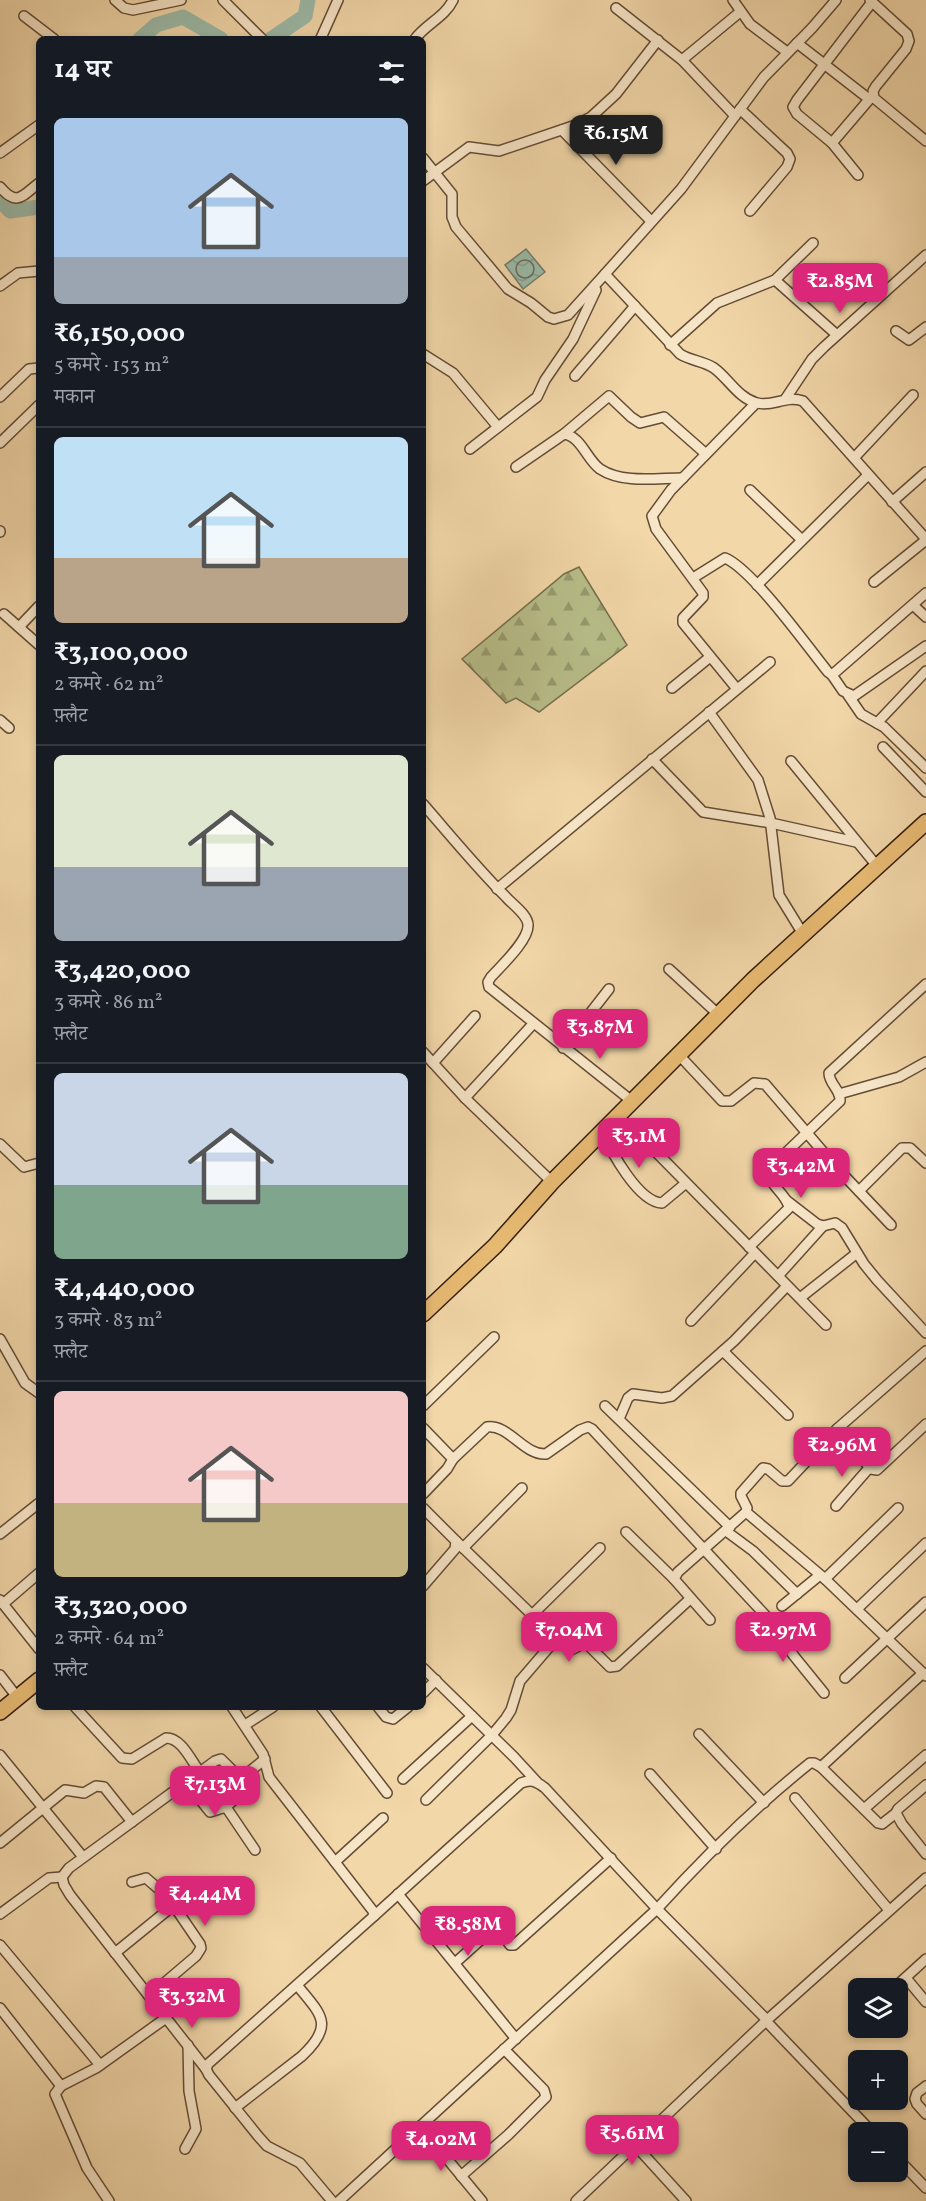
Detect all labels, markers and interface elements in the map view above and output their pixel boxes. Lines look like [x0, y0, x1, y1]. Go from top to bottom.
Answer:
text: 14 घर [54, 52, 111, 88]
icon: filters [375, 56, 408, 89]
pin: ₹6.15M [567, 115, 665, 166]
text: ₹6.15M [584, 120, 648, 148]
icon: home [177, 157, 285, 265]
pin: ₹2.85M [791, 263, 889, 314]
text: ₹2.85M [807, 268, 873, 296]
text: ₹6,150,000 [54, 316, 185, 352]
text: 5 कमरे · 153 m² [54, 352, 169, 380]
text: मकान [54, 384, 95, 412]
icon: home [177, 476, 285, 584]
text: ₹3,100,000 [54, 635, 188, 671]
text: 2 कमरे · 62 m² [54, 671, 163, 699]
text: फ़्लैट [54, 703, 87, 731]
icon: home [177, 794, 285, 902]
text: ₹3,420,000 [54, 953, 190, 989]
text: 3 कमरे · 86 m² [54, 989, 162, 1017]
pin: ₹3.87M [551, 1009, 649, 1060]
text: ₹3.87M [567, 1014, 633, 1042]
text: फ़्लैट [54, 1021, 87, 1049]
icon: home [177, 1112, 285, 1220]
pin: ₹3.1M [597, 1118, 681, 1169]
text: ₹3.1M [612, 1123, 666, 1151]
pin: ₹3.42M [752, 1148, 850, 1199]
text: ₹3.42M [767, 1153, 835, 1181]
text: ₹4,440,000 [54, 1271, 195, 1307]
text: 3 कमरे · 83 m² [54, 1307, 163, 1335]
text: फ़्लैट [54, 1339, 87, 1367]
pin: ₹2.96M [793, 1427, 891, 1478]
icon: home [177, 1430, 285, 1538]
text: ₹2.96M [808, 1432, 876, 1460]
text: ₹3,320,000 [54, 1589, 187, 1625]
pin: ₹7.04M [520, 1612, 618, 1663]
pin: ₹2.97M [734, 1612, 832, 1663]
text: ₹7.04M [535, 1617, 603, 1645]
text: ₹2.97M [749, 1617, 817, 1645]
text: 2 कमरे · 64 m² [54, 1625, 164, 1653]
text: फ़्लैट [54, 1657, 87, 1685]
pin: ₹7.13M [166, 1766, 264, 1817]
text: ₹7.13M [184, 1771, 246, 1799]
pin: ₹4.44M [156, 1876, 254, 1927]
text: ₹4.44M [169, 1881, 241, 1909]
pin: ₹8.58M [419, 1906, 517, 1957]
text: ₹8.58M [434, 1911, 502, 1939]
pin: ₹3.32M [143, 1978, 241, 2029]
map controls [848, 1978, 908, 2182]
button: layers [848, 1978, 908, 2038]
text: ₹3.32M [159, 1983, 225, 2011]
button: + [848, 2050, 908, 2110]
pin: ₹5.61M [583, 2115, 681, 2166]
text: ₹5.61M [600, 2120, 664, 2148]
pin: ₹4.02M [392, 2121, 490, 2172]
button: − [848, 2122, 908, 2182]
text: ₹4.02M [406, 2126, 476, 2154]

